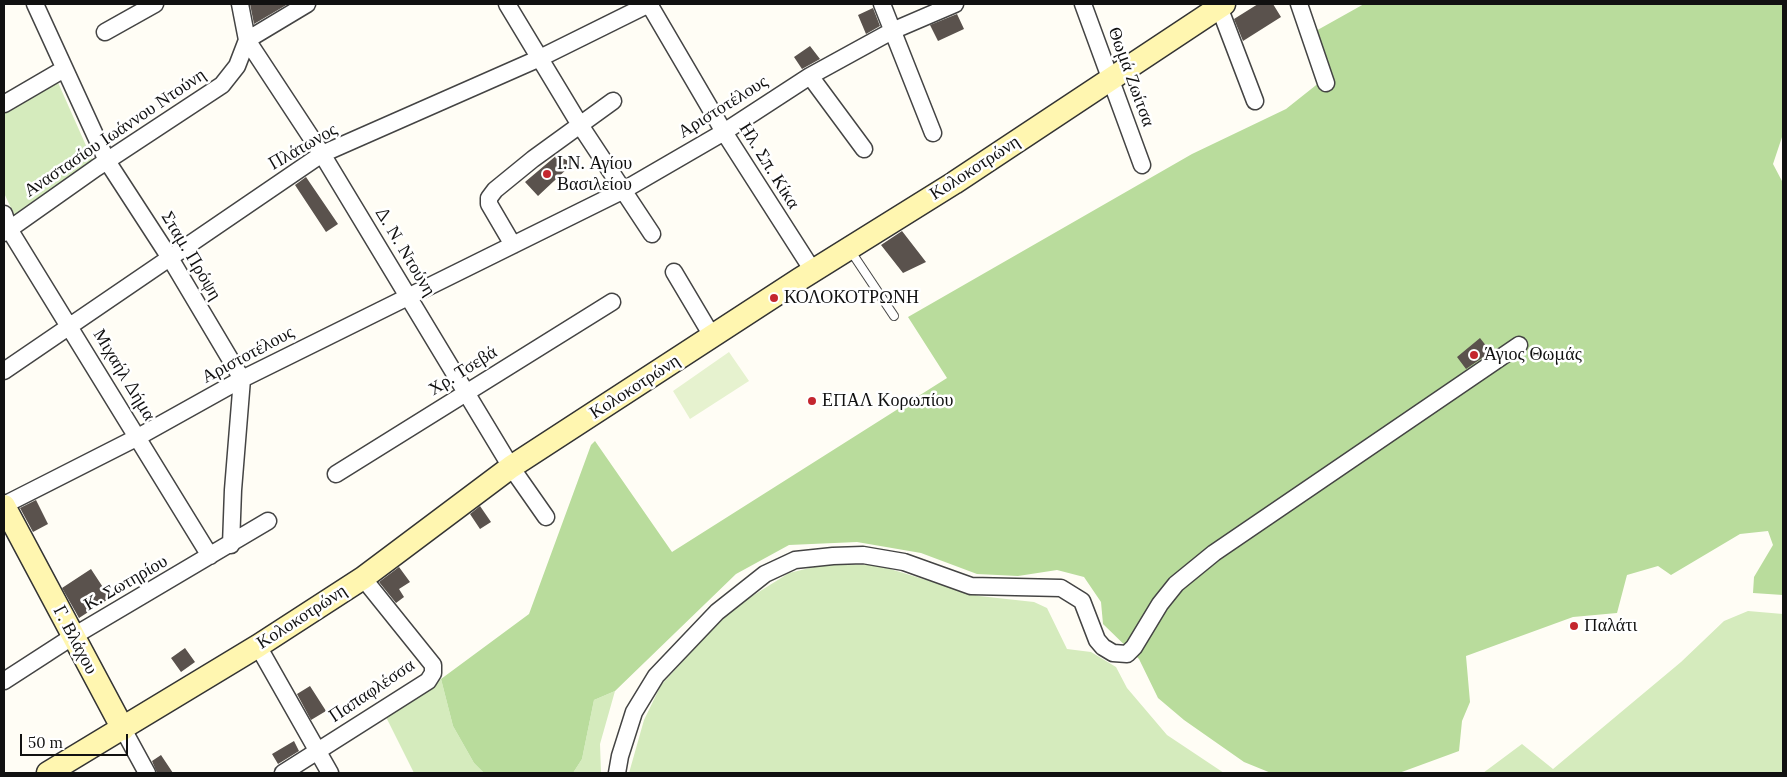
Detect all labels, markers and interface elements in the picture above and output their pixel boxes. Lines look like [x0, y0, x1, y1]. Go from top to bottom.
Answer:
street label: Θωμά Ζωίτσα [1103, 24, 1159, 130]
street label: Αναστασίου Ιωάννου Ντούνη [20, 64, 210, 202]
street label: Αριστοτέλους [674, 71, 772, 143]
street label: Πλάτωνος [265, 119, 341, 175]
street label: Ηλ. Σπ. Κίκα [734, 119, 804, 213]
street label: Κολοκοτρώνη [926, 131, 1024, 205]
place label: Ι.Ν. Αγίου Βασιλείου [557, 153, 632, 195]
marker: Ι.Ν. Αγίου Βασιλείου [541, 168, 553, 180]
street label: Δ. Ν. Ντούνη [370, 204, 440, 300]
street label: Σταμ. Πρόψη [156, 208, 226, 304]
place label: ΚΟΛΟΚΟΤΡΩΝΗ [784, 287, 919, 309]
marker: ΚΟΛΟΚΟΤΡΩΝΗ [768, 292, 780, 304]
street label: Αριστοτέλους [198, 322, 298, 388]
street label: Μιχαήλ Δήμα [88, 325, 160, 425]
street label: Χρ. Τσεβά [425, 342, 501, 400]
place label: Άγιος Θωμάς [1484, 344, 1582, 366]
marker: Άγιος Θωμάς [1468, 349, 1480, 361]
street label: Κολοκοτρώνη [586, 350, 684, 424]
place label: ΕΠΑΛ Κορωπίου [822, 390, 953, 412]
marker: ΕΠΑΛ Κορωπίου [806, 395, 818, 407]
street label: Κ. Σωτηρίου [80, 550, 172, 616]
street label: Κολοκοτρώνη [253, 580, 351, 654]
street label: Γ. Βλάχου [48, 602, 102, 678]
place label: Παλάτι [1584, 615, 1637, 637]
marker: Παλάτι [1568, 620, 1580, 632]
street label: Παπαφλέσσα [325, 655, 419, 727]
scale bar [22, 724, 130, 756]
text: 50 m [28, 733, 63, 752]

